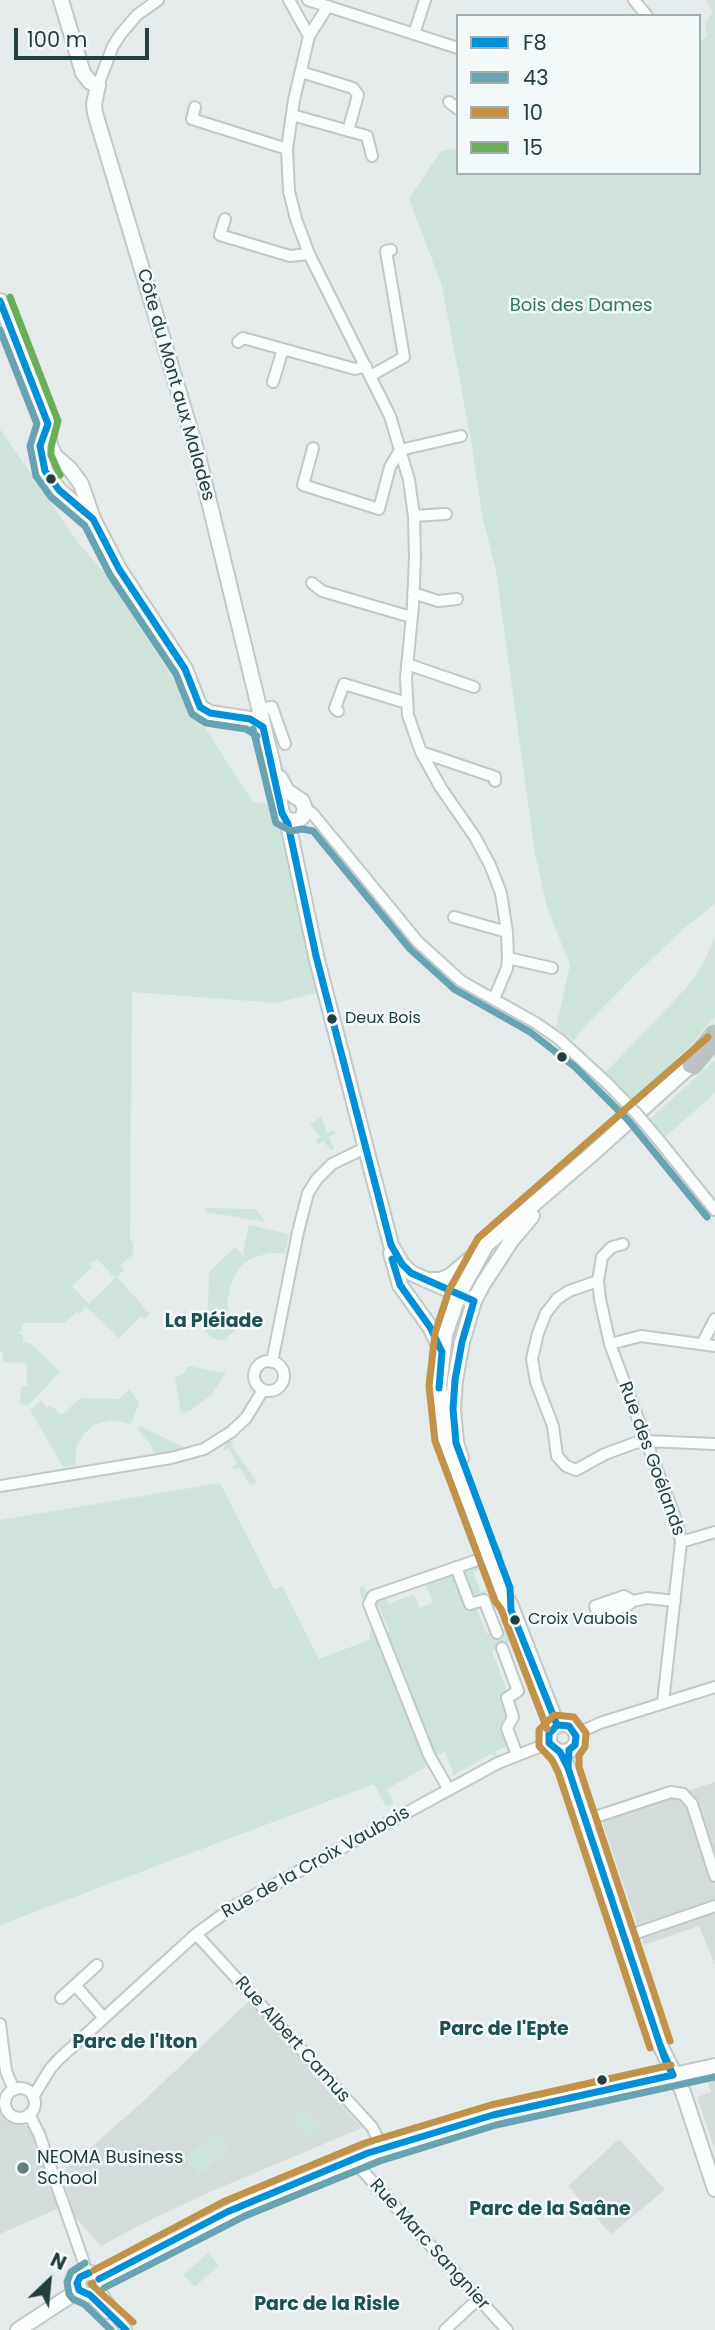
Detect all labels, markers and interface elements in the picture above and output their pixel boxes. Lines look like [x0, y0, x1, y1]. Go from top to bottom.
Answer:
scale bar [18, 14, 152, 58]
legend [456, 14, 701, 175]
text: 100 m [27, 25, 87, 54]
text: F8 [523, 28, 547, 57]
text: 43 [523, 63, 549, 92]
text: 10 [523, 98, 543, 127]
text: 15 [523, 133, 543, 162]
street label: Côte du Mont aux Malades [131, 266, 219, 504]
park label: Bois des Dames [510, 295, 652, 317]
unlabelled marker [44, 472, 58, 486]
place label: Deux Bois [345, 1009, 421, 1029]
marker: Deux Bois [325, 1012, 339, 1026]
unlabelled marker [555, 1050, 569, 1064]
district label: La Pléiade [165, 1311, 263, 1333]
street label: Rue des Goélands [613, 1379, 689, 1539]
place label: Croix Vaubois [528, 1610, 638, 1630]
marker: Croix Vaubois [508, 1613, 522, 1627]
street label: Rue de la Croix Vaubois [218, 1802, 414, 1924]
street label: Rue Albert Camus [230, 1973, 354, 2107]
district label: Parc de l'Epte [439, 2019, 569, 2041]
district label: Parc de l'Iton [72, 2032, 198, 2054]
unlabelled marker [595, 2073, 609, 2087]
place label: NEOMA Business School [37, 2147, 183, 2190]
marker: NEOMA Business School [15, 2160, 31, 2176]
street label: Rue Marc Sangnier [365, 2175, 493, 2315]
district label: Parc de la Saâne [469, 2199, 631, 2221]
north arrow [14, 2246, 84, 2316]
text: N [46, 2246, 71, 2277]
district label: Parc de la Risle [254, 2294, 400, 2316]

